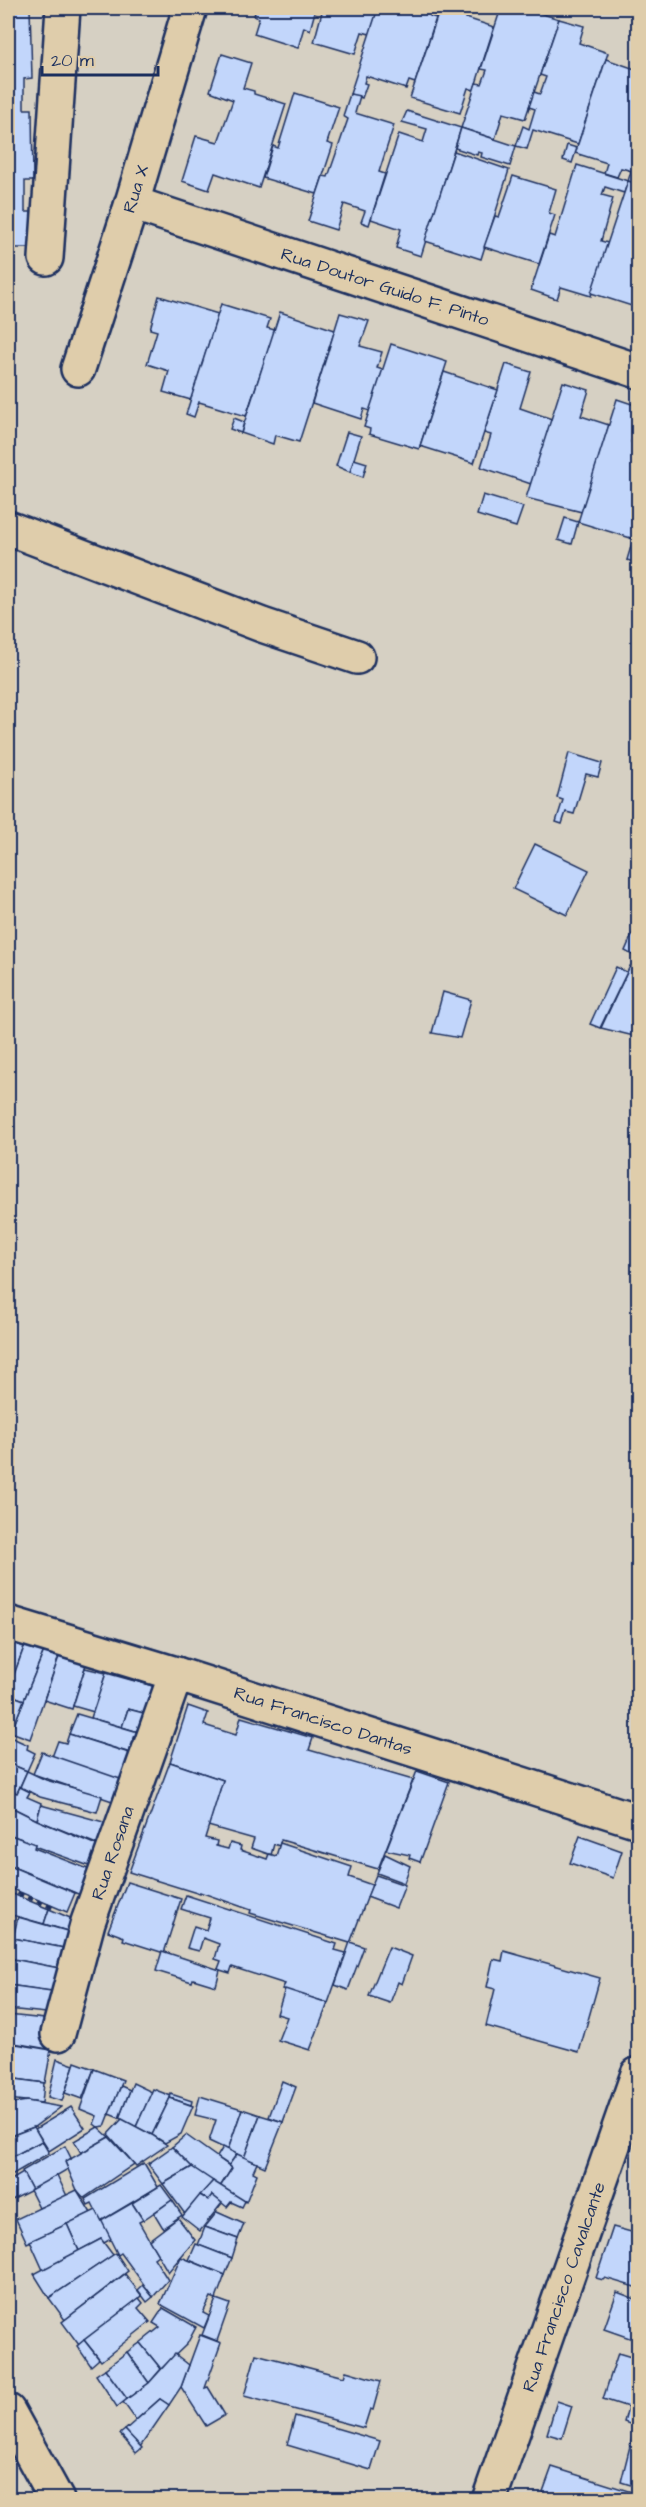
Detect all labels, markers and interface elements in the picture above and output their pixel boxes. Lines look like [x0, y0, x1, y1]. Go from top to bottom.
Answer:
scale bar [42, 39, 158, 77]
text: 20 m [51, 48, 94, 73]
street label: Rua X [117, 162, 155, 216]
street label: Rua Doutor Guido F. Pinto [278, 242, 492, 332]
street label: Rua Francisco Dantas [231, 1680, 415, 1762]
street label: Rua Rosana [85, 1803, 141, 1903]
street label: Rua Francisco Cavalcante [516, 2178, 612, 2395]

